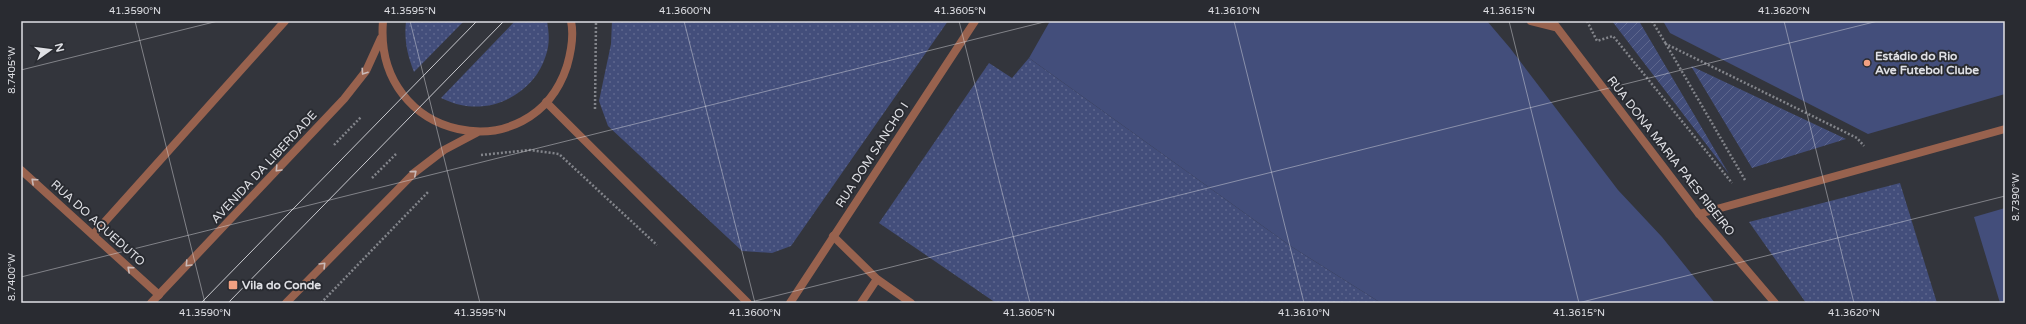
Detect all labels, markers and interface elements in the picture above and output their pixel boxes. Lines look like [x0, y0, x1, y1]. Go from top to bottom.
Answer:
text: 41.3590°N [109, 5, 161, 17]
text: 41.3595°N [384, 5, 436, 17]
text: 41.3600°N [659, 5, 711, 17]
text: 41.3605°N [934, 5, 986, 17]
text: 41.3610°N [1208, 5, 1260, 17]
text: 41.3615°N [1483, 5, 1535, 17]
text: 41.3620°N [1758, 5, 1810, 17]
north arrow [30, 30, 70, 70]
text: N [52, 42, 67, 54]
text: 8.7405°W [6, 46, 18, 94]
place label: Estádio do Rio Ave Futebol Clube [1875, 49, 1979, 77]
marker: Estádio do Rio Ave Futebol Clube [1862, 58, 1872, 68]
one-way arrow [362, 68, 369, 75]
street label: RUA DONA MARIA PAES RIBEIRO [1604, 73, 1738, 239]
street label: RUA DOM SANCHO I [833, 100, 911, 210]
street label: AVENIDA DA LIBERDADE [208, 108, 320, 226]
one-way arrow [275, 164, 282, 172]
one-way arrow [410, 171, 417, 178]
text: 8.7390°W [2010, 173, 2022, 221]
street label: RUA DO AQUEDUTO [48, 177, 148, 269]
one-way arrow [31, 179, 38, 186]
text: 8.7400°W [6, 253, 18, 301]
one-way arrow [185, 259, 193, 267]
one-way arrow [318, 262, 326, 270]
one-way arrow [127, 266, 135, 273]
place label: Vila do Conde [242, 278, 321, 292]
marker: Vila do Conde [227, 279, 239, 291]
text: 41.3590°N [179, 307, 231, 319]
text: 41.3595°N [454, 307, 506, 319]
text: 41.3600°N [729, 307, 781, 319]
text: 41.3605°N [1003, 307, 1055, 319]
text: 41.3610°N [1278, 307, 1330, 319]
text: 41.3615°N [1553, 307, 1605, 319]
text: 41.3620°N [1828, 307, 1880, 319]

